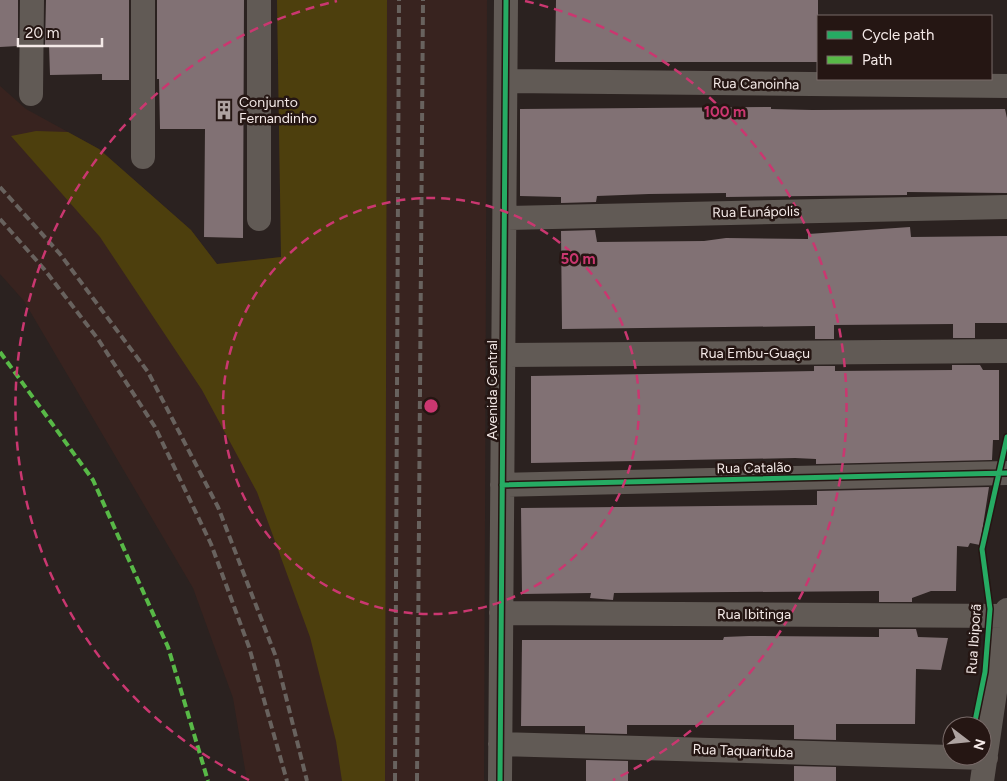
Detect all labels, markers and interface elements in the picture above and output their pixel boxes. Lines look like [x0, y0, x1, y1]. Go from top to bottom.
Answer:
scale bar [18, 15, 101, 47]
legend [817, 15, 992, 80]
text: 20 m [25, 24, 59, 42]
text: Cycle path [862, 26, 934, 44]
text: Path [862, 51, 892, 69]
street label: Rua Canoinha [713, 75, 799, 93]
place label: Conjunto Fernandinho [239, 94, 317, 127]
building icon: Conjunto Fernandinho [213, 99, 235, 121]
text: 100 m [704, 103, 746, 121]
street label: Rua Eunápolis [712, 203, 800, 221]
text: 50 m [560, 250, 596, 268]
street label: Avenida Central [484, 340, 501, 440]
street label: Rua Embu-Guaçu [700, 345, 810, 362]
centre of rings [422, 397, 440, 415]
street label: Rua Catalão [716, 459, 792, 477]
street label: Rua Ibiporã [963, 603, 985, 675]
street label: Rua Ibitinga [717, 606, 791, 623]
north arrow [942, 716, 992, 766]
text: N [969, 737, 989, 752]
street label: Rua Taquarituba [692, 741, 794, 761]

